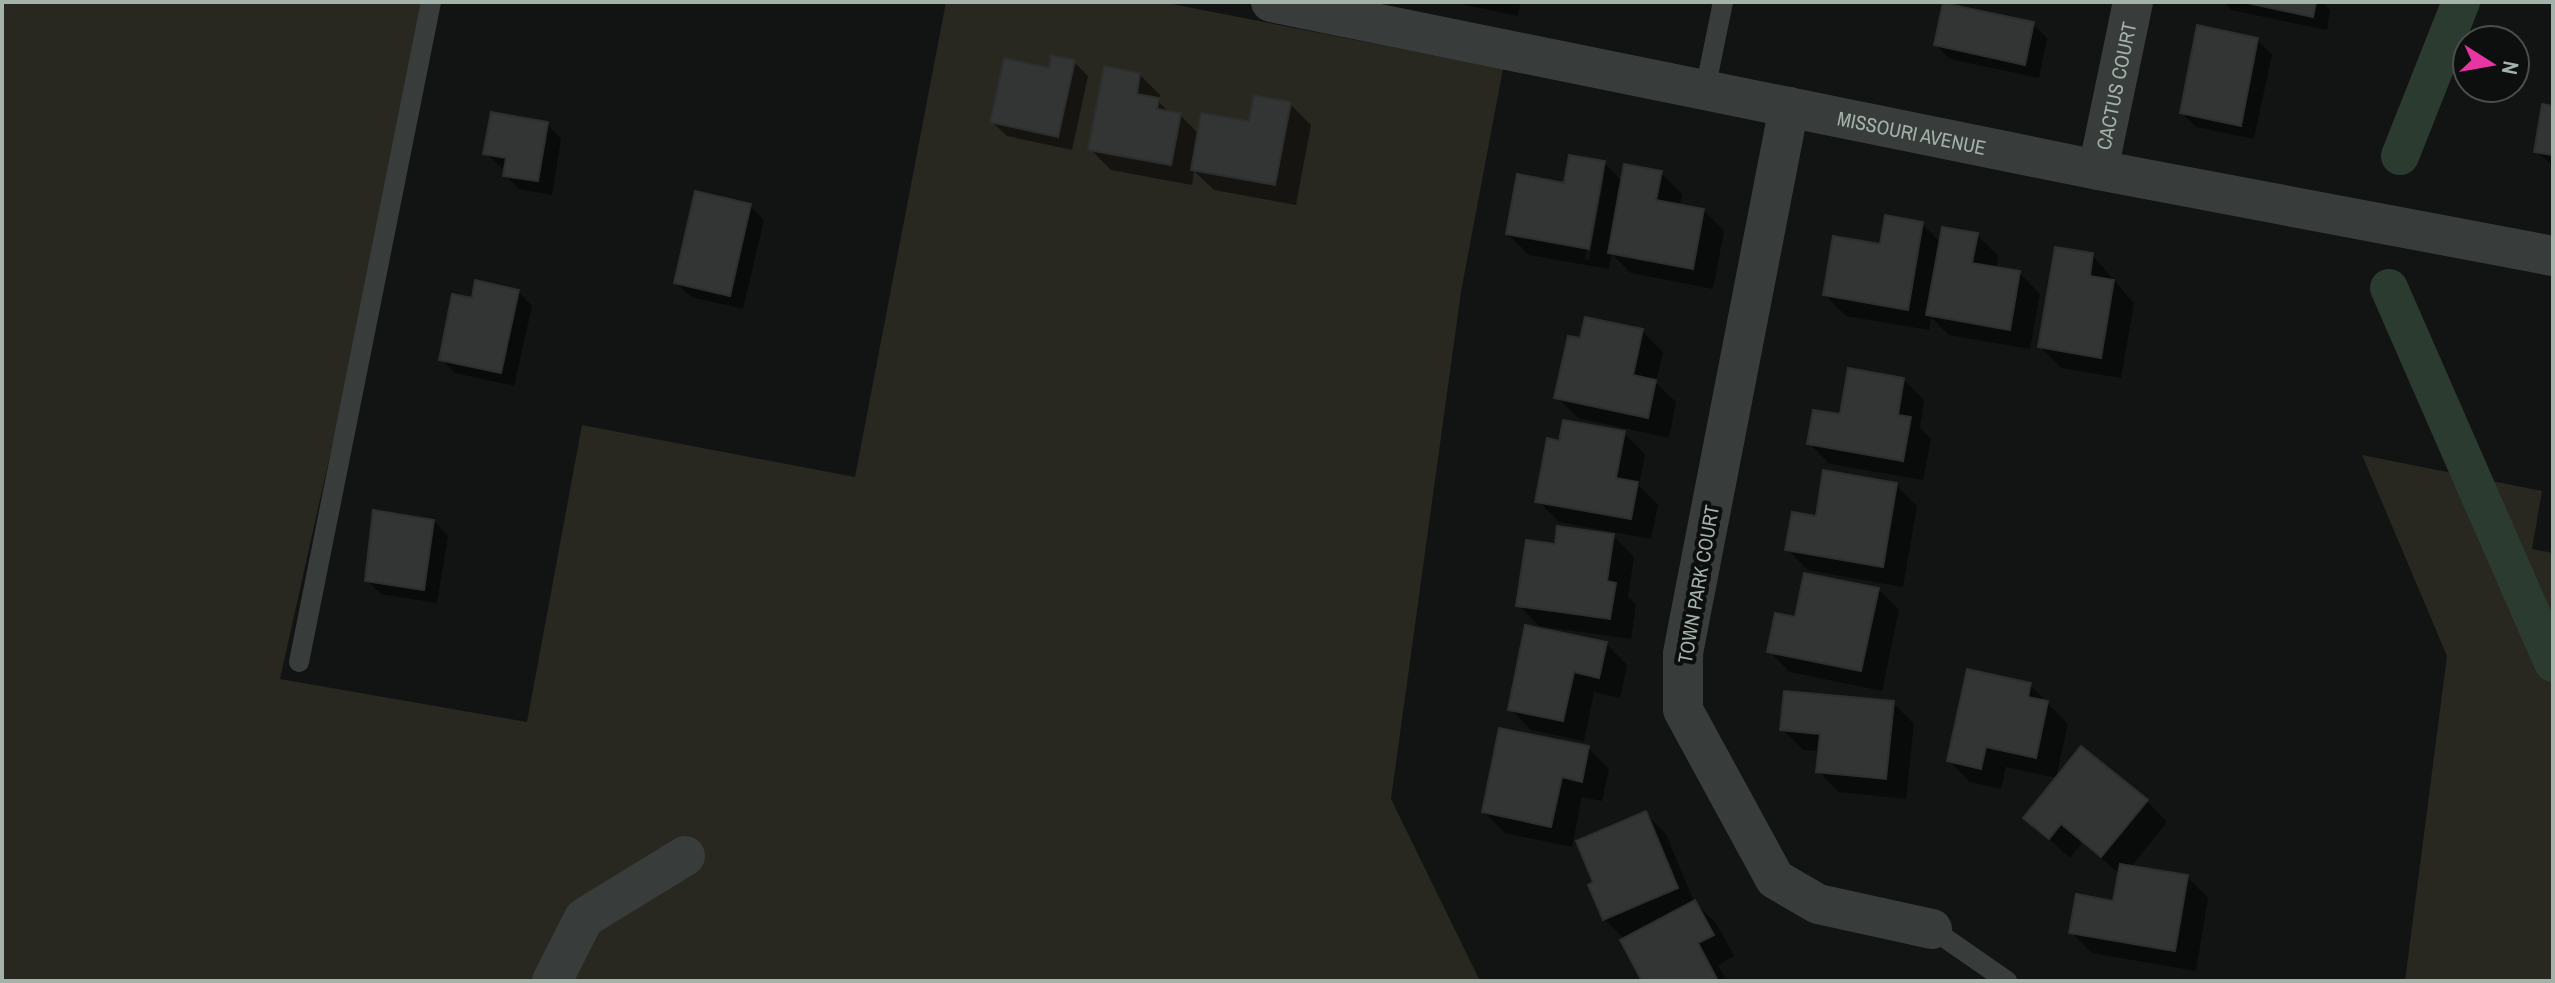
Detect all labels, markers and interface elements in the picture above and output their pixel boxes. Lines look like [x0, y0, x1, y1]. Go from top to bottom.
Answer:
street label: CACTUS COURT [2089, 19, 2142, 152]
north arrow [2451, 24, 2531, 104]
text: N [2495, 59, 2527, 77]
street label: MISSOURI AVENUE [1835, 104, 1989, 160]
street label: TOWN PARK COURT [1671, 503, 1725, 665]

